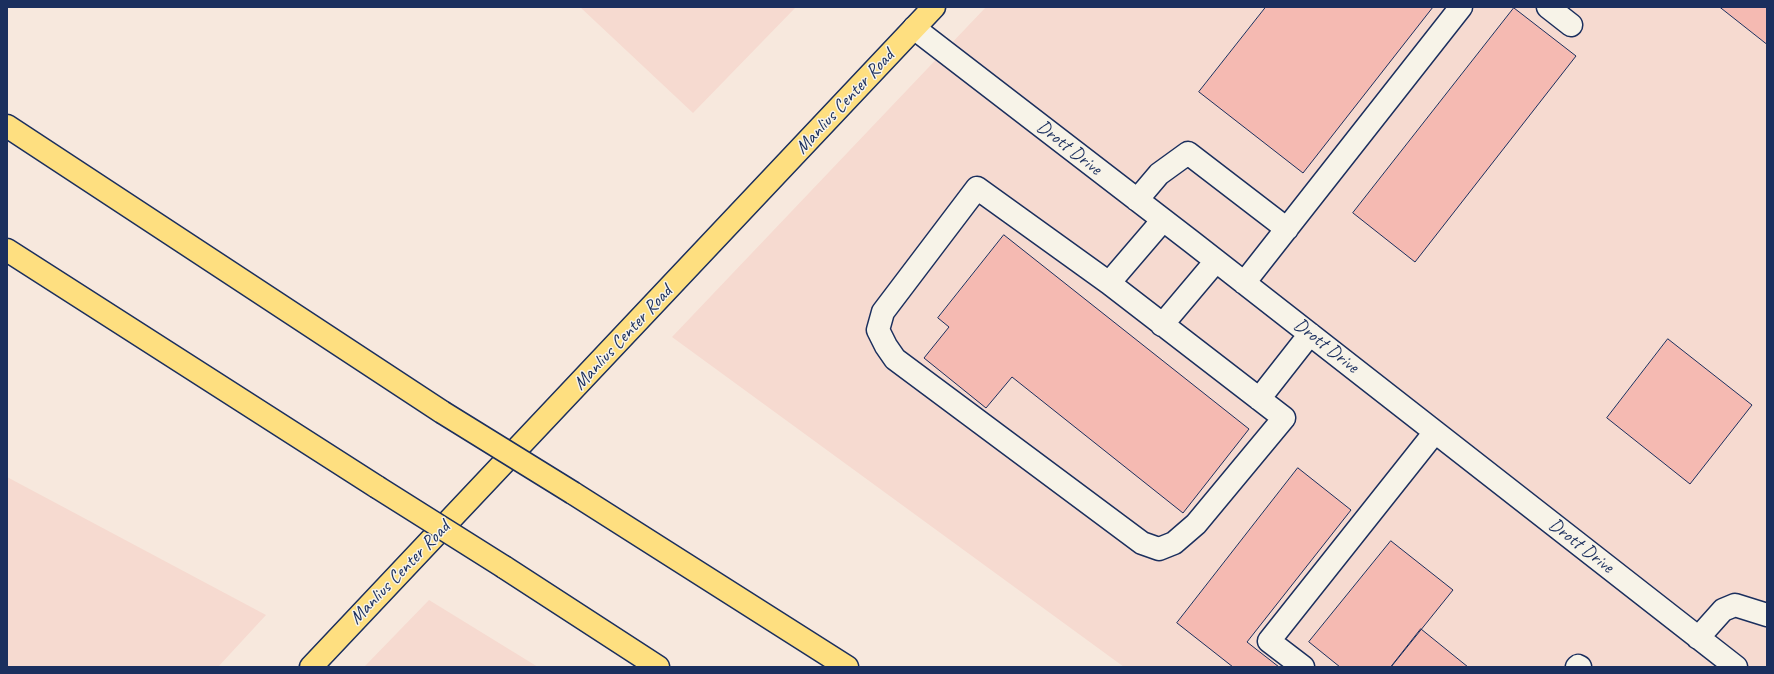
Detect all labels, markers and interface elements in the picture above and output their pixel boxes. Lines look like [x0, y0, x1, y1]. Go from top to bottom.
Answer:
street label: Manlius Center Road [791, 45, 899, 159]
street label: Drott Drive [1032, 116, 1106, 180]
street label: Manlius Center Road [569, 281, 677, 395]
street label: Drott Drive [1289, 314, 1363, 378]
street label: Drott Drive [1544, 514, 1618, 578]
street label: Manlius Center Road [345, 517, 455, 629]

